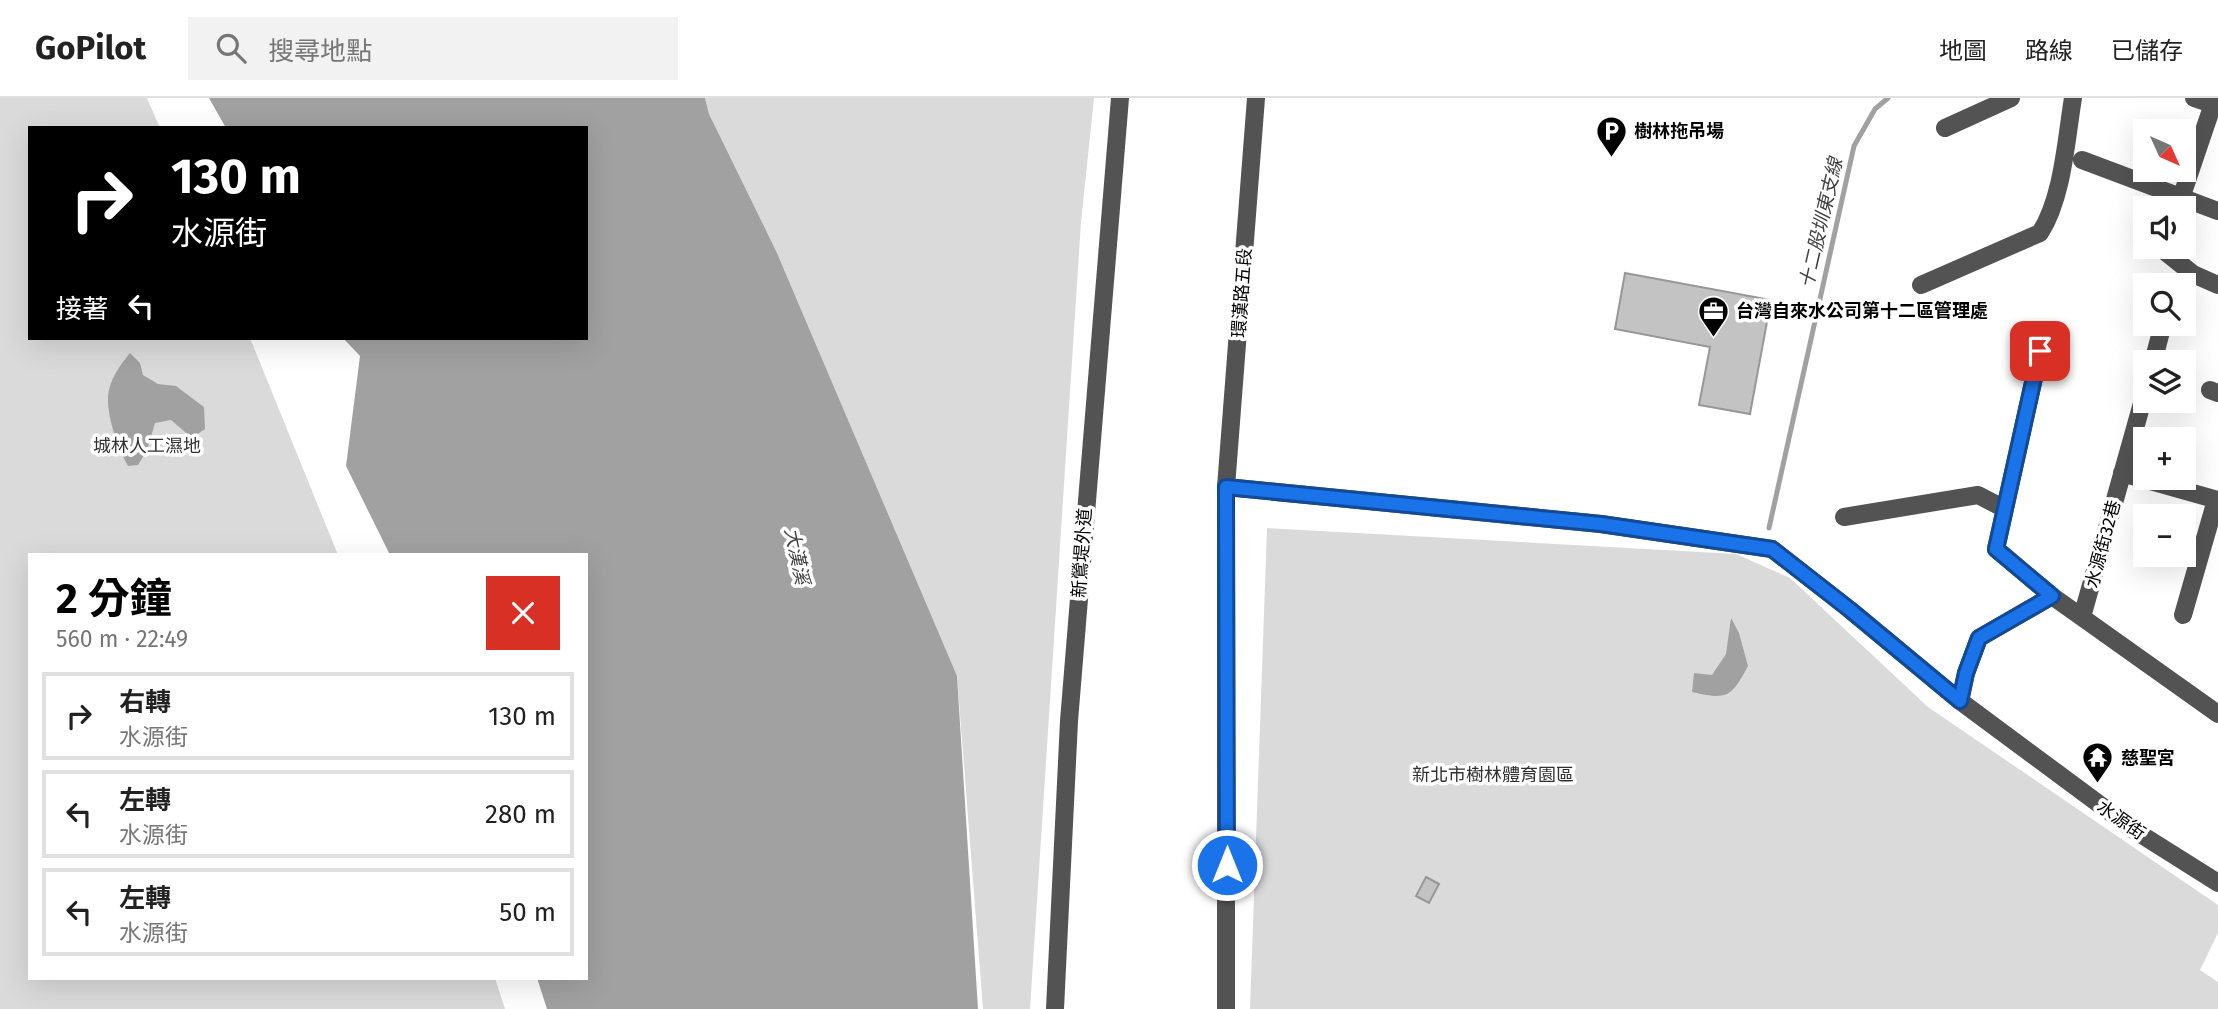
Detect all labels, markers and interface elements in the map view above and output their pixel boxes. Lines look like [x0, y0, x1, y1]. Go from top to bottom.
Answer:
search box [188, 17, 678, 80]
text: GoPilot [35, 28, 146, 68]
icon: search [212, 29, 250, 67]
text: 搜尋地點 [268, 36, 372, 67]
text: 地圖 [1939, 37, 1987, 65]
text: 路線 [2025, 37, 2073, 65]
text: 已儲存 [2111, 37, 2183, 65]
parking icon: 樹林拖吊場 [1594, 114, 1628, 158]
north arrow [2133, 119, 2196, 182]
map controls [2133, 119, 2196, 567]
place label: 樹林拖吊場 [1634, 120, 1724, 142]
text: 130 m [171, 147, 301, 206]
icon: right [56, 154, 147, 245]
water label: 十二股圳東支線 [1795, 154, 1848, 290]
button: sound [2133, 196, 2196, 259]
text: 水源街 [171, 214, 267, 252]
street label: 環漢路五段 [1228, 247, 1256, 339]
button: search [2133, 273, 2196, 336]
icon: left [122, 287, 160, 325]
text: 接著 [56, 294, 108, 325]
office icon: 台灣自來水公司第十二區管理處 [1696, 294, 1730, 338]
place label: 台灣自來水公司第十二區管理處 [1736, 300, 1988, 322]
pin [2010, 321, 2070, 381]
icon: arrive [2021, 332, 2059, 370]
button: layers [2133, 350, 2196, 413]
button: + [2133, 427, 2196, 490]
park label: 城林人工濕地 [93, 435, 201, 457]
street label: 水源街32巷 [2081, 498, 2125, 590]
button: − [2133, 504, 2196, 567]
street label: 新鶯堤外道 [1068, 507, 1096, 599]
water label: 大漢溪 [780, 526, 815, 589]
text: 2 分鐘 [56, 574, 172, 624]
button: close [486, 576, 560, 650]
text: 560 m · 22:49 [56, 625, 188, 653]
text: 右轉 [119, 687, 171, 718]
icon: right [60, 697, 98, 735]
text: 130 m [488, 701, 556, 732]
text: 水源街 [119, 723, 188, 751]
temple icon: 慈聖宮 [2081, 741, 2115, 785]
place label: 慈聖宮 [2121, 747, 2175, 769]
park label: 新北市樹林體育園區 [1412, 764, 1574, 786]
text: 左轉 [119, 785, 171, 816]
icon: left [60, 795, 98, 833]
street label: 水源街 [2093, 796, 2149, 844]
text: 280 m [485, 799, 556, 830]
text: 水源街 [119, 821, 188, 849]
position arrow [1190, 828, 1264, 902]
text: 左轉 [119, 883, 171, 914]
icon: left [60, 893, 98, 931]
text: 50 m [499, 897, 556, 928]
text: 水源街 [119, 919, 188, 947]

